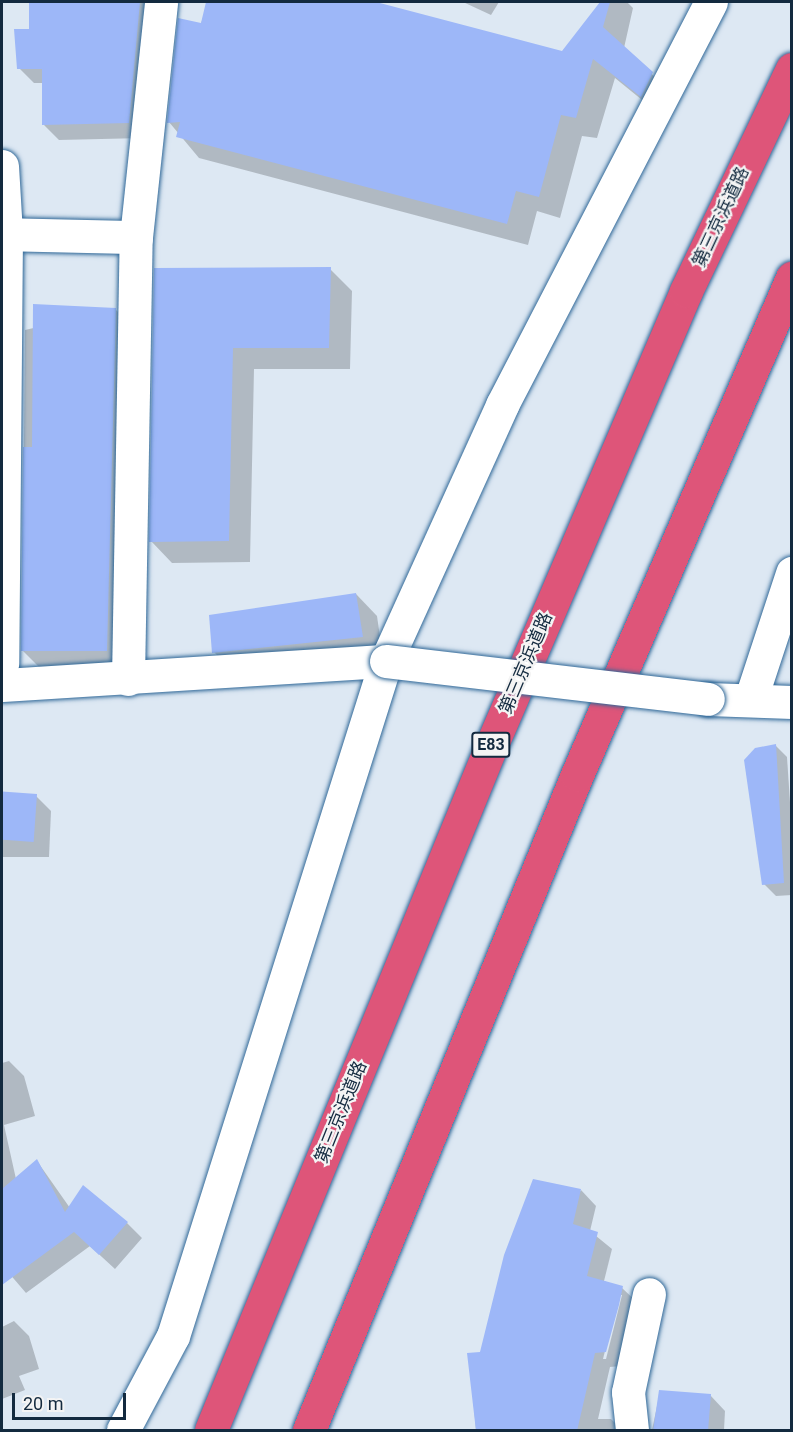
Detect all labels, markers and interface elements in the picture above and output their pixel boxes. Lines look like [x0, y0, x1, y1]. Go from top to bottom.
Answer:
street label: 第三京浜道路 [688, 163, 754, 271]
street label: 第三京浜道路 [495, 609, 557, 717]
road number: E83 [470, 732, 512, 758]
street label: 第三京浜道路 [311, 1058, 371, 1166]
scale bar [15, 1381, 129, 1419]
text: 20 m [23, 1393, 63, 1414]

